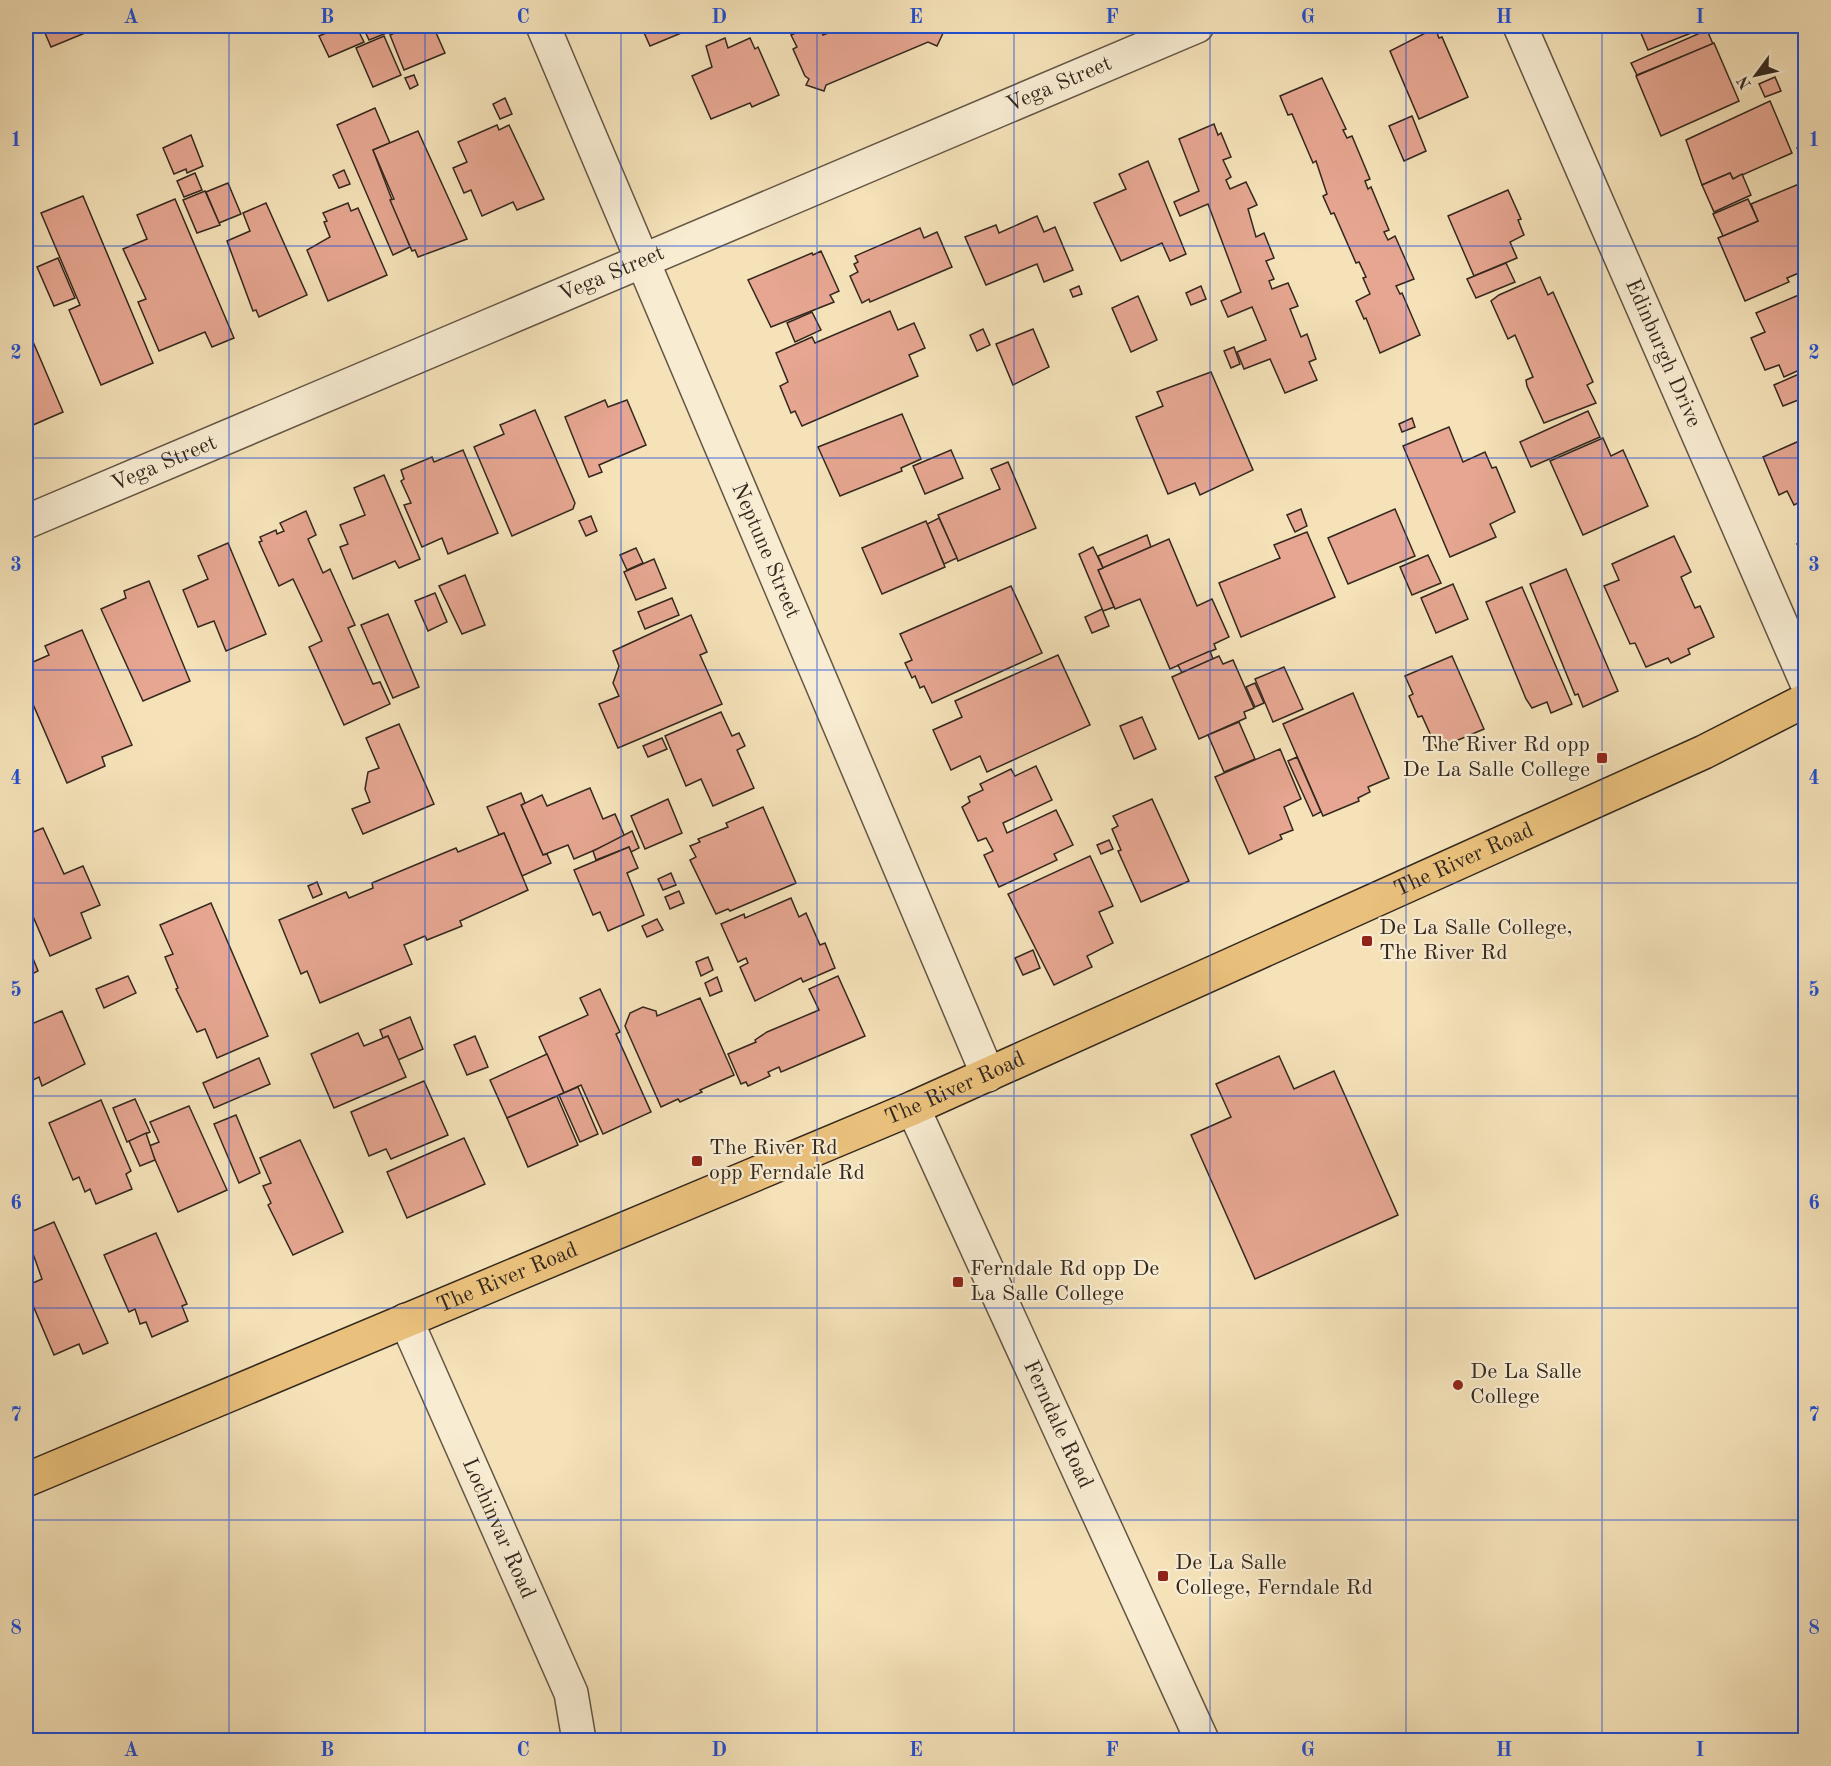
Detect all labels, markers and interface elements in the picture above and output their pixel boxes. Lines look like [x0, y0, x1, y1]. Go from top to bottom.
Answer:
text: A [123, 8, 139, 28]
text: B [320, 8, 334, 28]
text: C [516, 8, 530, 28]
text: D [711, 8, 727, 28]
text: E [909, 8, 923, 28]
text: F [1105, 8, 1119, 28]
text: G [1301, 8, 1315, 28]
text: H [1496, 8, 1512, 28]
text: I [1696, 8, 1704, 28]
north arrow [1726, 45, 1786, 105]
street label: Vega Street [1003, 52, 1115, 116]
text: N [1735, 72, 1755, 92]
text: 1 [10, 131, 22, 151]
text: 1 [1808, 131, 1820, 151]
street label: Vega Street [556, 242, 668, 306]
street label: Edinburgh Drive [1621, 276, 1705, 431]
text: 2 [10, 344, 22, 364]
text: 2 [1808, 344, 1820, 364]
street label: Vega Street [108, 431, 220, 496]
street label: Neptune Street [727, 480, 804, 622]
text: 3 [10, 556, 22, 576]
text: 3 [1808, 556, 1820, 576]
place label: The River Rd opp De La Salle College [1402, 734, 1590, 781]
marker: The River Rd opp De La Salle College [1595, 751, 1609, 765]
text: 4 [10, 769, 22, 789]
text: 4 [1808, 769, 1820, 789]
street label: The River Road [1391, 819, 1537, 901]
place label: De La Salle College, The River Rd [1379, 917, 1573, 964]
marker: De La Salle College, The River Rd [1360, 934, 1374, 948]
text: 5 [10, 980, 22, 1001]
text: 5 [1808, 980, 1820, 1001]
street label: The River Road [882, 1048, 1028, 1129]
place label: The River Rd opp Ferndale Rd [709, 1137, 865, 1184]
marker: The River Rd opp Ferndale Rd [690, 1154, 704, 1168]
text: 6 [10, 1194, 22, 1214]
text: 6 [1808, 1194, 1820, 1214]
street label: The River Road [434, 1239, 581, 1317]
place label: Ferndale Rd opp De La Salle College [970, 1258, 1159, 1305]
marker: Ferndale Rd opp De La Salle College [951, 1275, 965, 1289]
street label: Ferndale Road [1019, 1357, 1096, 1492]
place label: De La Salle College [1470, 1361, 1582, 1408]
marker: De La Salle College [1451, 1378, 1465, 1392]
text: 7 [10, 1406, 22, 1426]
text: 7 [1808, 1406, 1820, 1426]
street label: Lochinvar Road [458, 1455, 539, 1602]
place label: De La Salle College, Ferndale Rd [1175, 1552, 1373, 1599]
marker: De La Salle College, Ferndale Rd [1156, 1569, 1170, 1583]
text: 8 [10, 1619, 22, 1639]
text: 8 [1808, 1619, 1820, 1639]
text: A [123, 1741, 139, 1761]
text: B [320, 1741, 334, 1761]
text: C [516, 1741, 530, 1761]
text: D [711, 1741, 727, 1761]
text: E [909, 1741, 923, 1761]
text: F [1105, 1741, 1119, 1761]
text: G [1301, 1741, 1315, 1761]
text: H [1496, 1741, 1512, 1761]
text: I [1696, 1741, 1704, 1761]

